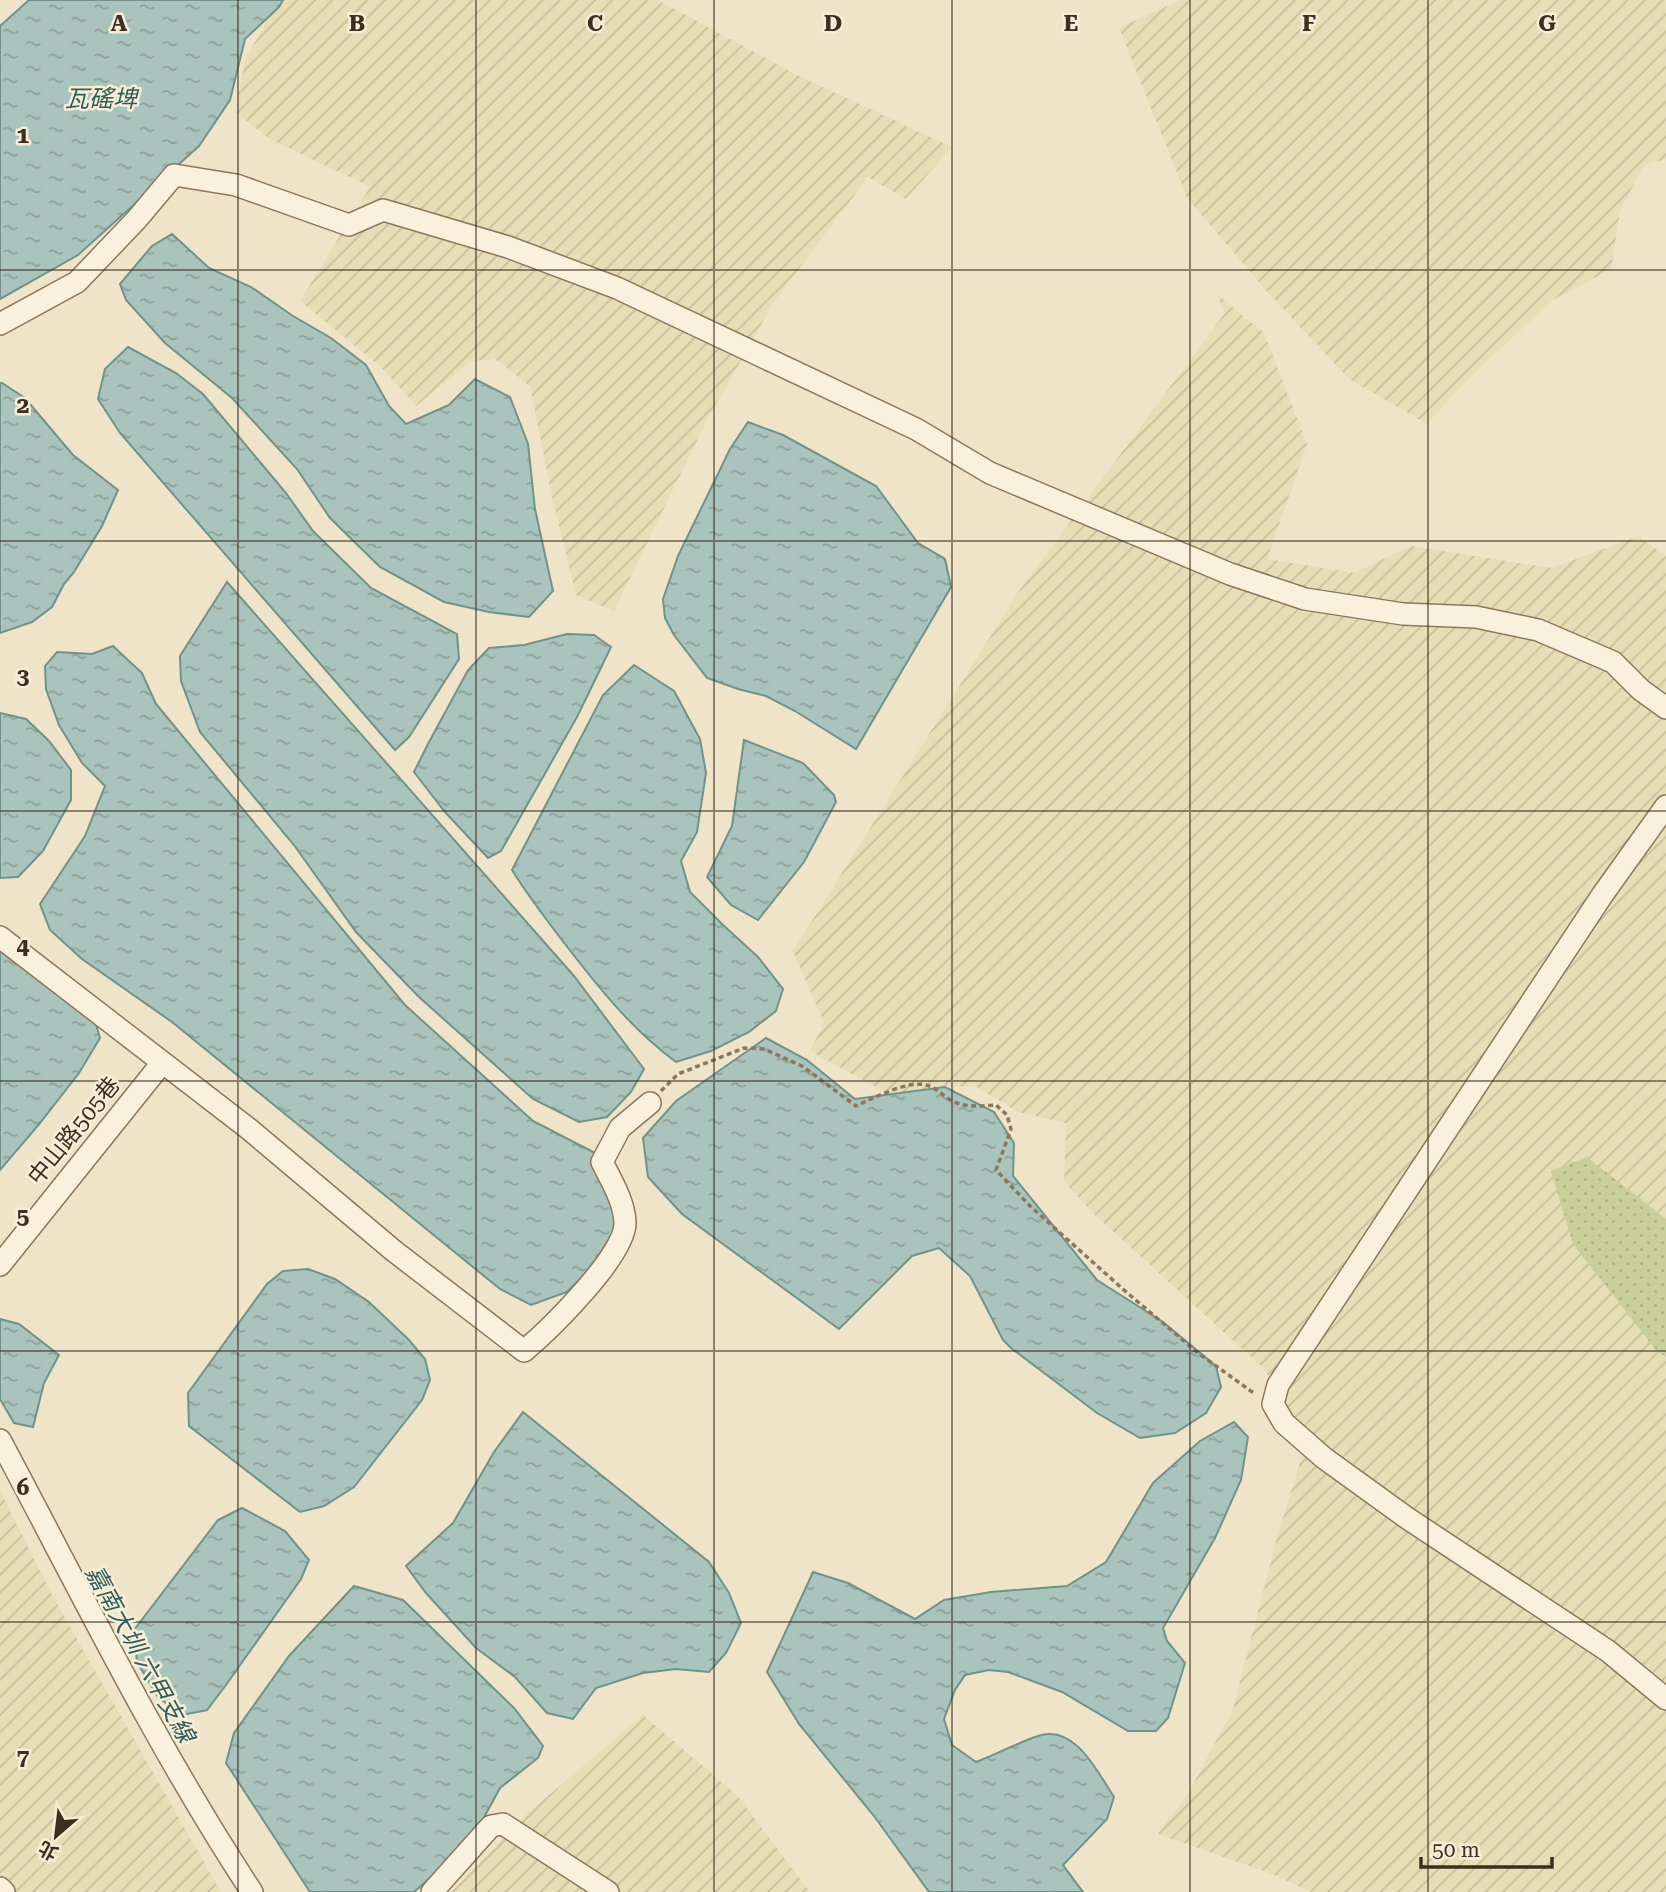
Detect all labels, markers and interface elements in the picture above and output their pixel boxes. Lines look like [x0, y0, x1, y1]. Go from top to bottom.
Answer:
text: A [111, 10, 128, 37]
text: B [349, 10, 365, 37]
text: C [587, 10, 603, 37]
text: D [824, 10, 842, 37]
text: E [1064, 10, 1078, 37]
text: F [1302, 10, 1316, 37]
text: G [1538, 10, 1556, 37]
water label: 瓦磘埤 [65, 85, 140, 113]
text: 1 [17, 122, 30, 149]
text: 2 [17, 392, 29, 419]
text: 3 [17, 663, 30, 690]
text: 4 [17, 933, 30, 960]
street label: 中山路505巷 [22, 1072, 126, 1190]
text: 5 [17, 1203, 30, 1230]
text: 6 [17, 1474, 30, 1501]
water label: 嘉南大圳 六甲支線 [80, 1561, 202, 1750]
text: 7 [17, 1744, 30, 1771]
north arrow [21, 1801, 91, 1871]
scale bar [1421, 1826, 1552, 1870]
text: 北 [34, 1836, 62, 1865]
text: 50 m [1432, 1838, 1480, 1862]

